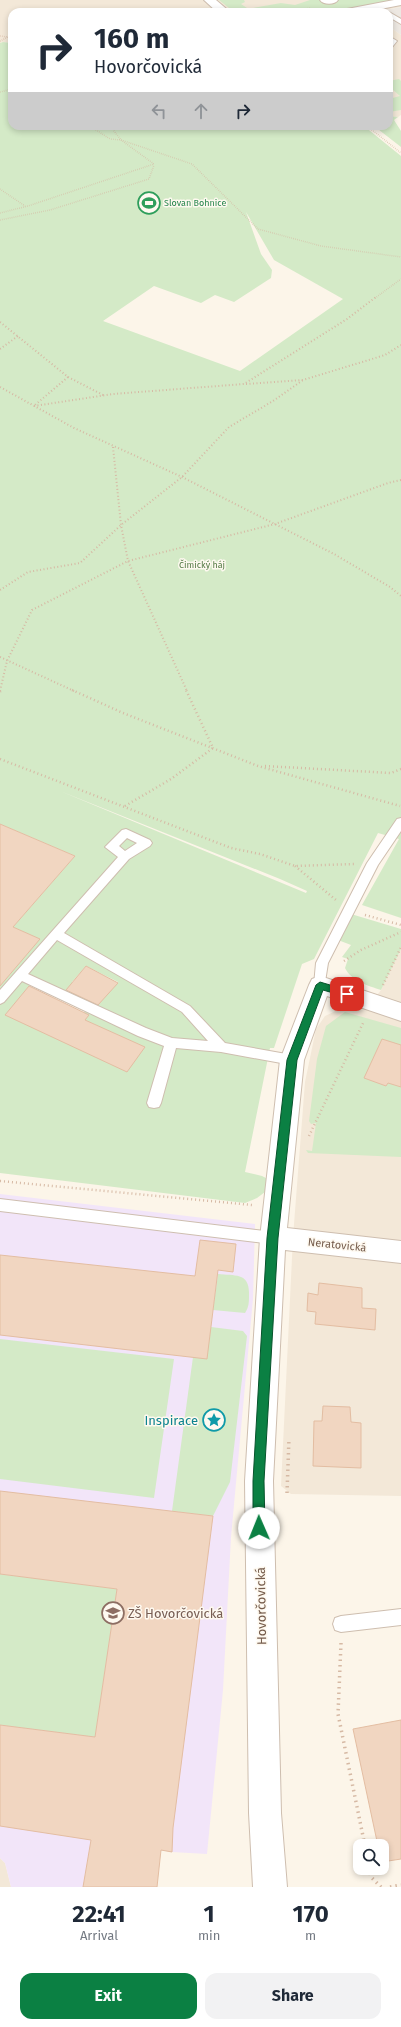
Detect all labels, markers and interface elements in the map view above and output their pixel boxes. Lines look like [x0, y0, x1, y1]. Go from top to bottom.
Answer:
text: 160 m [94, 22, 169, 55]
icon: right [28, 24, 80, 76]
text: Hovorčovická [94, 56, 202, 78]
icon: left [148, 100, 170, 122]
icon: ahead [190, 100, 212, 122]
icon: right [232, 100, 254, 122]
sports icon: Slovan Bohnice [136, 190, 162, 216]
place label: Slovan Bohnice [164, 198, 226, 208]
park label: Čimický háj [179, 559, 225, 570]
pin [330, 977, 364, 1011]
icon: arrive [336, 983, 358, 1005]
street label: Neratovická [307, 1235, 367, 1255]
place icon: Inspirace [201, 1407, 227, 1433]
place label: Inspirace [144, 1413, 198, 1428]
position arrow [238, 1507, 280, 1549]
street label: Hovorčovická [253, 1567, 269, 1645]
school or university icon: ZŠ Hovorčovická [100, 1600, 126, 1626]
place label: ZŠ Hovorčovická [128, 1605, 223, 1621]
map controls [353, 1839, 389, 1875]
button: search [353, 1839, 389, 1875]
text: 22:41 [72, 1900, 126, 1928]
text: 1 [204, 1900, 215, 1928]
text: 170 [293, 1900, 329, 1928]
text: Arrival [80, 1928, 118, 1943]
text: min [198, 1928, 220, 1943]
text: m [305, 1928, 316, 1943]
button: Exit [20, 1973, 197, 2019]
button: Share [205, 1973, 381, 2019]

